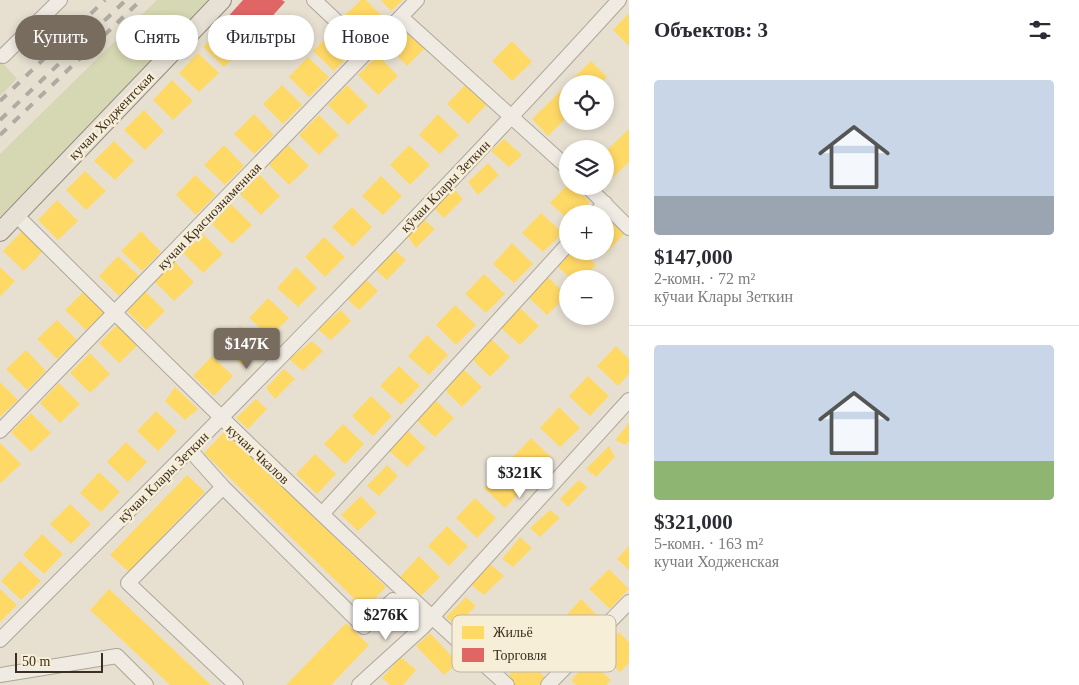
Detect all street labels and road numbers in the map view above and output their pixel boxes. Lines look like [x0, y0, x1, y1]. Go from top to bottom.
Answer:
street label: кучаи Ходжентская [66, 69, 157, 163]
street label: кӯчаи Клары Зеткин [398, 137, 493, 235]
street label: кучаи Краснознаменная [154, 159, 265, 273]
street label: кучаи Чкалов [223, 421, 292, 488]
street label: кӯчаи Клары Зеткин [115, 429, 212, 526]

